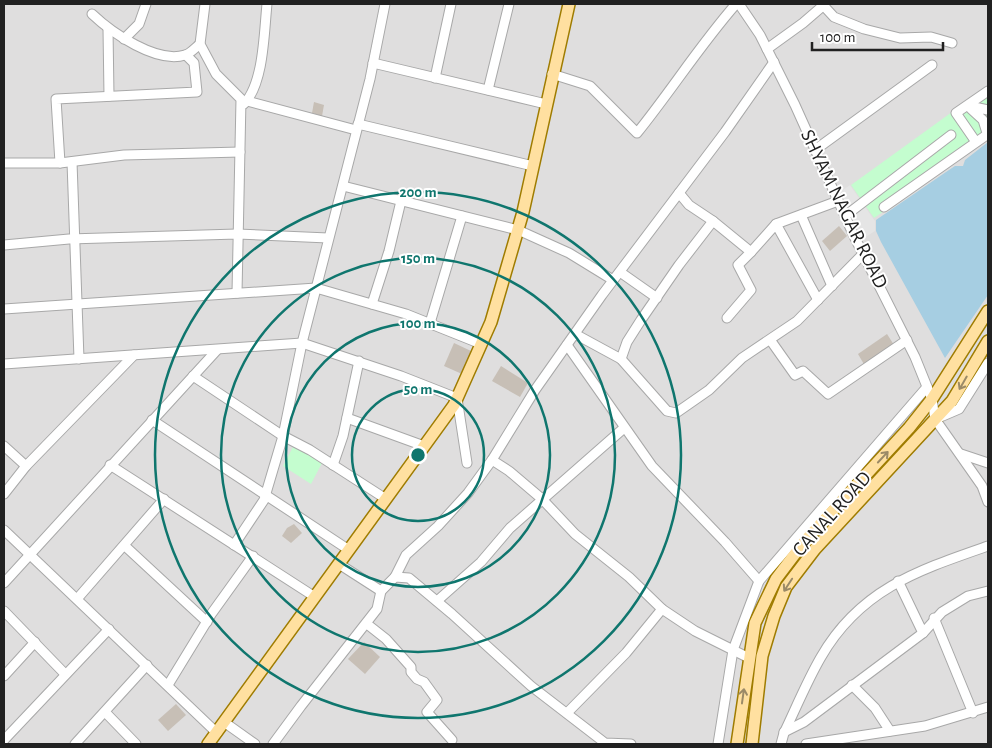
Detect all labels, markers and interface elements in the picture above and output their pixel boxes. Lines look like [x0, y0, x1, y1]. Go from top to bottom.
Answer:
scale bar [812, 20, 943, 52]
text: 100 m [820, 30, 855, 45]
street label: SHYAM NAGAR ROAD [797, 126, 891, 292]
text: 200 m [399, 185, 437, 200]
text: 150 m [401, 251, 435, 266]
text: 100 m [400, 316, 436, 331]
one-way arrow [958, 375, 968, 390]
text: 50 m [404, 382, 432, 397]
centre of rings [409, 446, 427, 464]
one-way arrow [877, 450, 889, 463]
street label: CANAL ROAD [789, 468, 875, 560]
one-way arrow [783, 577, 793, 591]
one-way arrow [739, 688, 749, 704]

